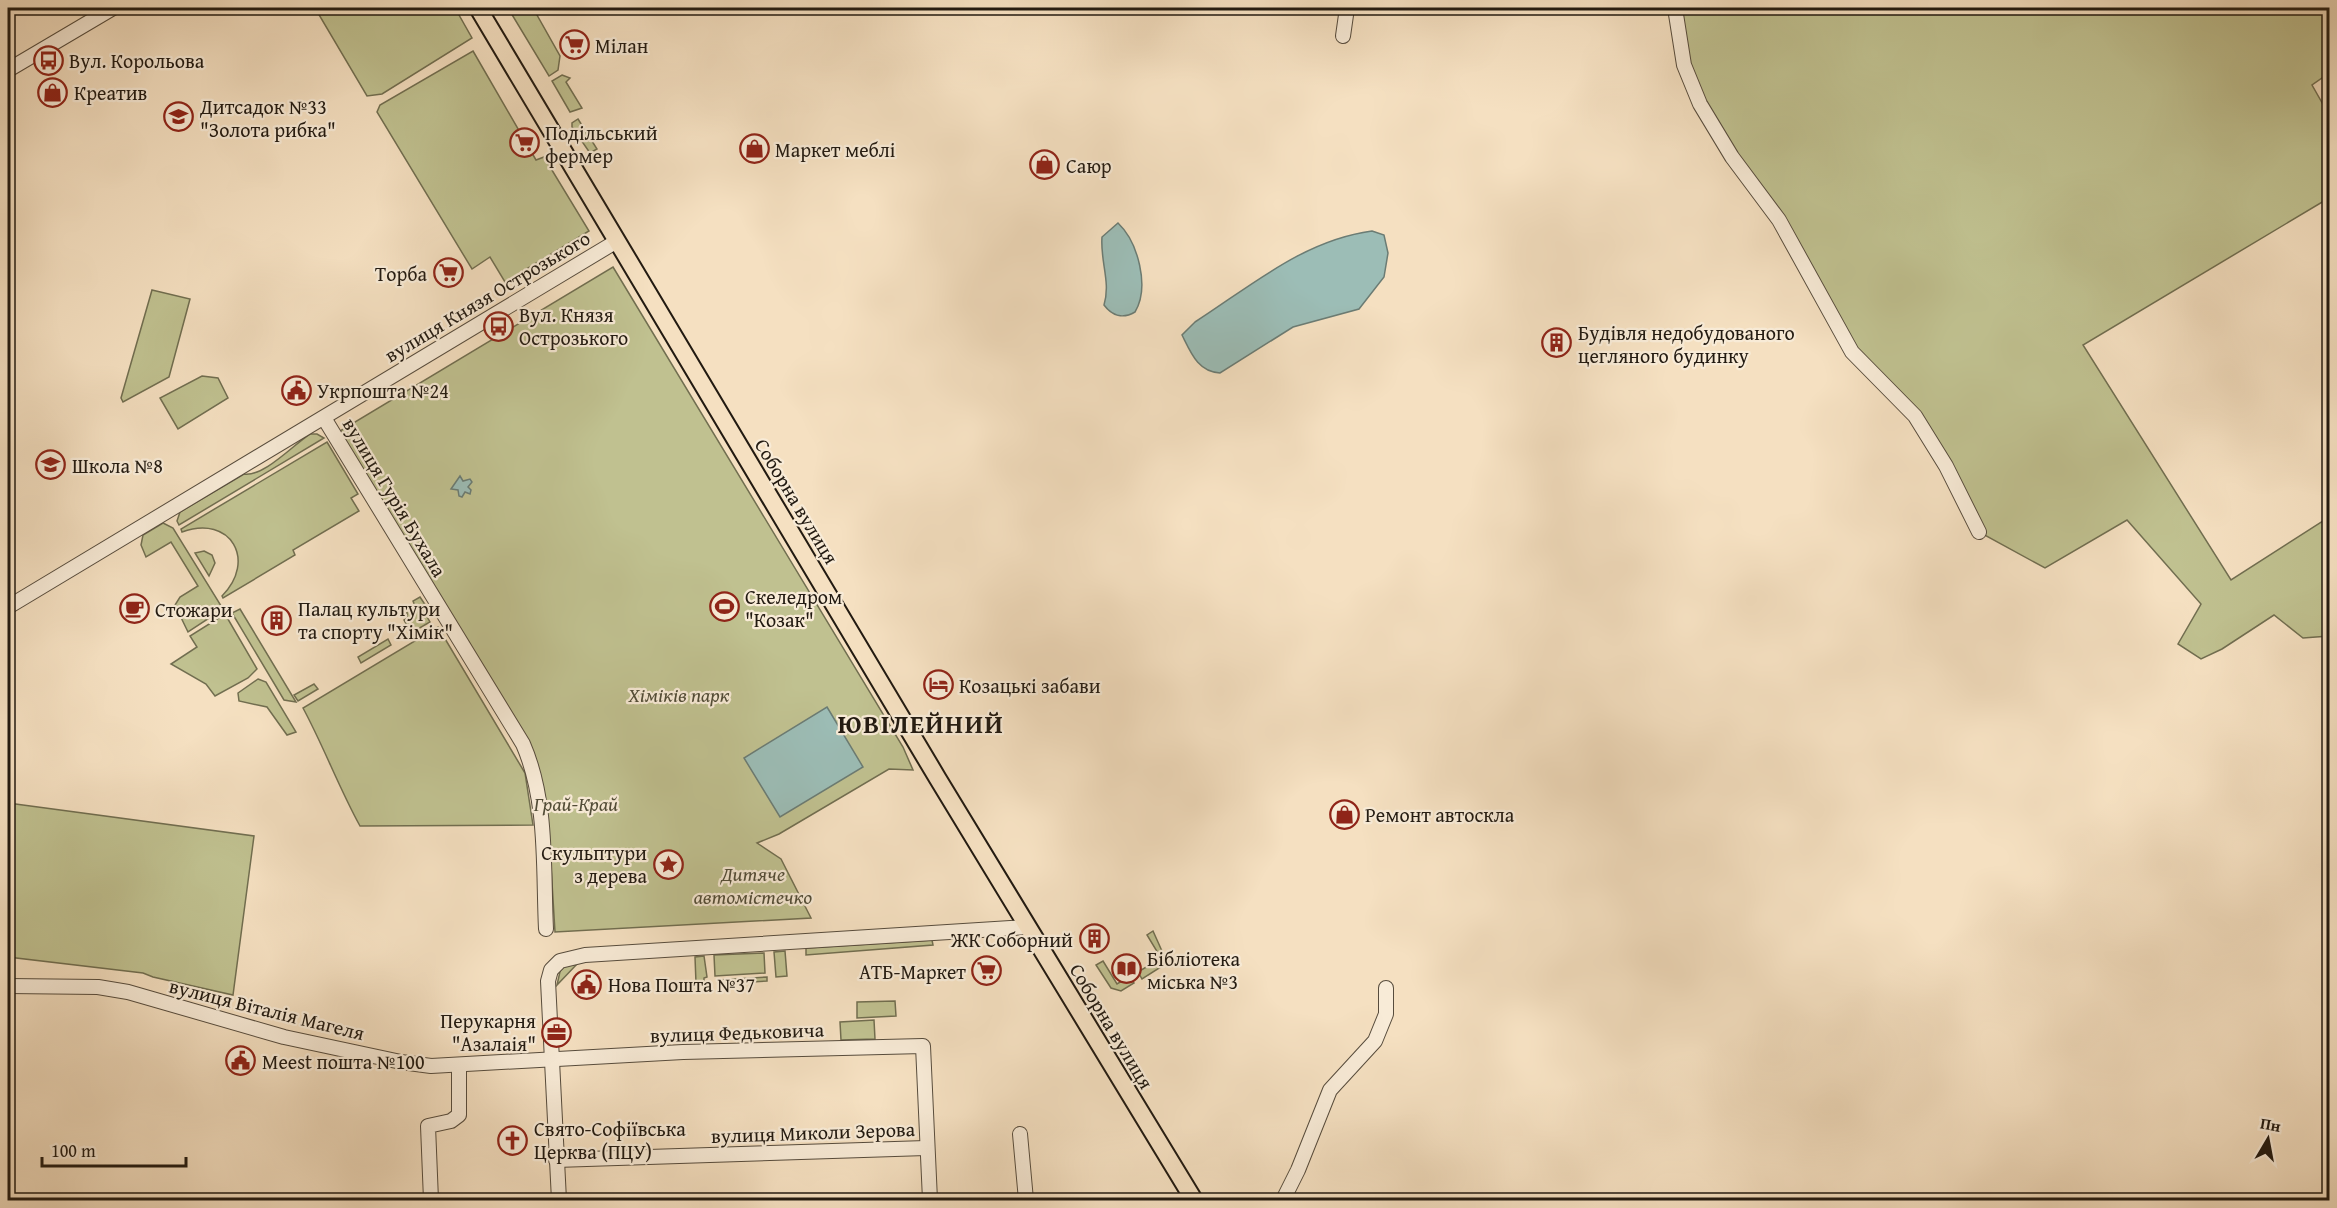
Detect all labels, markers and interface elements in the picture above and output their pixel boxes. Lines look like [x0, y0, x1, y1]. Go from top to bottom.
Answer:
supermarket icon: Мілан [558, 29, 590, 61]
place label: Мілан [595, 31, 649, 60]
bus stop icon: Вул. Корольова [32, 44, 64, 76]
place label: Вул. Корольова [69, 46, 205, 75]
shop icon: Креатив [37, 76, 69, 108]
place label: Креатив [74, 78, 147, 107]
place label: Дитсадок №33 "Золота рибка" [199, 92, 336, 144]
school or university icon: Дитсадок №33 "Золота рибка" [163, 101, 195, 133]
place label: Подільський фермер [545, 118, 658, 170]
supermarket icon: Подільський фермер [508, 127, 540, 159]
shop icon: Маркет меблі [738, 133, 770, 165]
place label: Маркет меблі [775, 135, 896, 164]
shop icon: Саюр [1029, 149, 1061, 181]
place label: Саюр [1066, 151, 1112, 180]
street label: вулиця Князя Острозького [379, 223, 595, 369]
supermarket icon: Торба [432, 257, 464, 289]
place label: Торба [375, 259, 427, 288]
place label: Вул. Князя Острозького [519, 300, 628, 352]
bus stop icon: Вул. Князя Острозького [482, 310, 514, 342]
place label: Будівля недобудованого цегляного будинку [1578, 318, 1795, 370]
building icon: Будівля недобудованого цегляного будинку [1541, 327, 1573, 359]
public building icon: Укрпошта №24 [280, 374, 312, 406]
place label: Укрпошта №24 [317, 376, 449, 405]
street label: вулиця Гурія Бухала [336, 412, 454, 583]
street label: Соборна вулиця [748, 433, 846, 569]
school or university icon: Школа №8 [35, 449, 67, 481]
place label: Школа №8 [72, 451, 163, 480]
place label: Скеледром "Козак" [745, 582, 842, 634]
sports icon: Скеледром "Козак" [708, 591, 740, 623]
cafe icon: Стожари [118, 593, 150, 625]
place label: Палац культури та спорту "Хімік" [298, 594, 453, 646]
place label: Стожари [155, 595, 233, 624]
building icon: Палац культури та спорту "Хімік" [261, 604, 293, 636]
hotel icon: Козацькі забави [922, 669, 954, 701]
place label: Козацькі забави [959, 671, 1101, 700]
park label: Хіміків парк [627, 680, 730, 709]
district label: ЮВІЛЕЙНИЙ [838, 704, 1004, 743]
park label: Грай-Край [533, 789, 618, 818]
shop icon: Ремонт автоскла [1328, 798, 1360, 830]
place label: Ремонт автоскла [1365, 800, 1515, 829]
place label: Скульптури з дерева [541, 838, 647, 890]
place icon: Скульптури з дерева [652, 848, 684, 880]
park label: Дитяче автомістечко [694, 859, 813, 911]
building icon: ЖК Соборний [1078, 923, 1110, 955]
place label: ЖК Соборний [950, 925, 1073, 954]
place label: Бібліотека міська №3 [1147, 944, 1241, 996]
library icon: Бібліотека міська №3 [1110, 953, 1142, 985]
supermarket icon: АТБ-Маркет [971, 955, 1003, 987]
place label: АТБ-Маркет [859, 957, 966, 986]
street label: Соборна вулиця [1063, 958, 1161, 1094]
public building icon: Нова Пошта №37 [571, 968, 603, 1000]
place label: Нова Пошта №37 [608, 970, 755, 999]
street label: вулиця Віталія Магеля [166, 971, 368, 1047]
place label: Перукарня "Азалаія" [440, 1006, 536, 1058]
street label: вулиця Федьковича [650, 1014, 825, 1050]
office icon: Перукарня "Азалаія" [541, 1016, 573, 1048]
public building icon: Meest пошта №100 [225, 1045, 257, 1077]
place label: Meest пошта №100 [262, 1047, 425, 1076]
north arrow [2238, 1109, 2298, 1169]
text: Пн [2258, 1111, 2283, 1138]
place label: Свято-Софіївська Церква (ПЦУ) [534, 1114, 686, 1166]
street label: вулиця Миколи Зерова [710, 1114, 916, 1150]
church icon: Свято-Софіївська Церква (ПЦУ) [497, 1124, 529, 1156]
scale bar [42, 1130, 186, 1168]
text: 100 m [51, 1137, 96, 1164]

